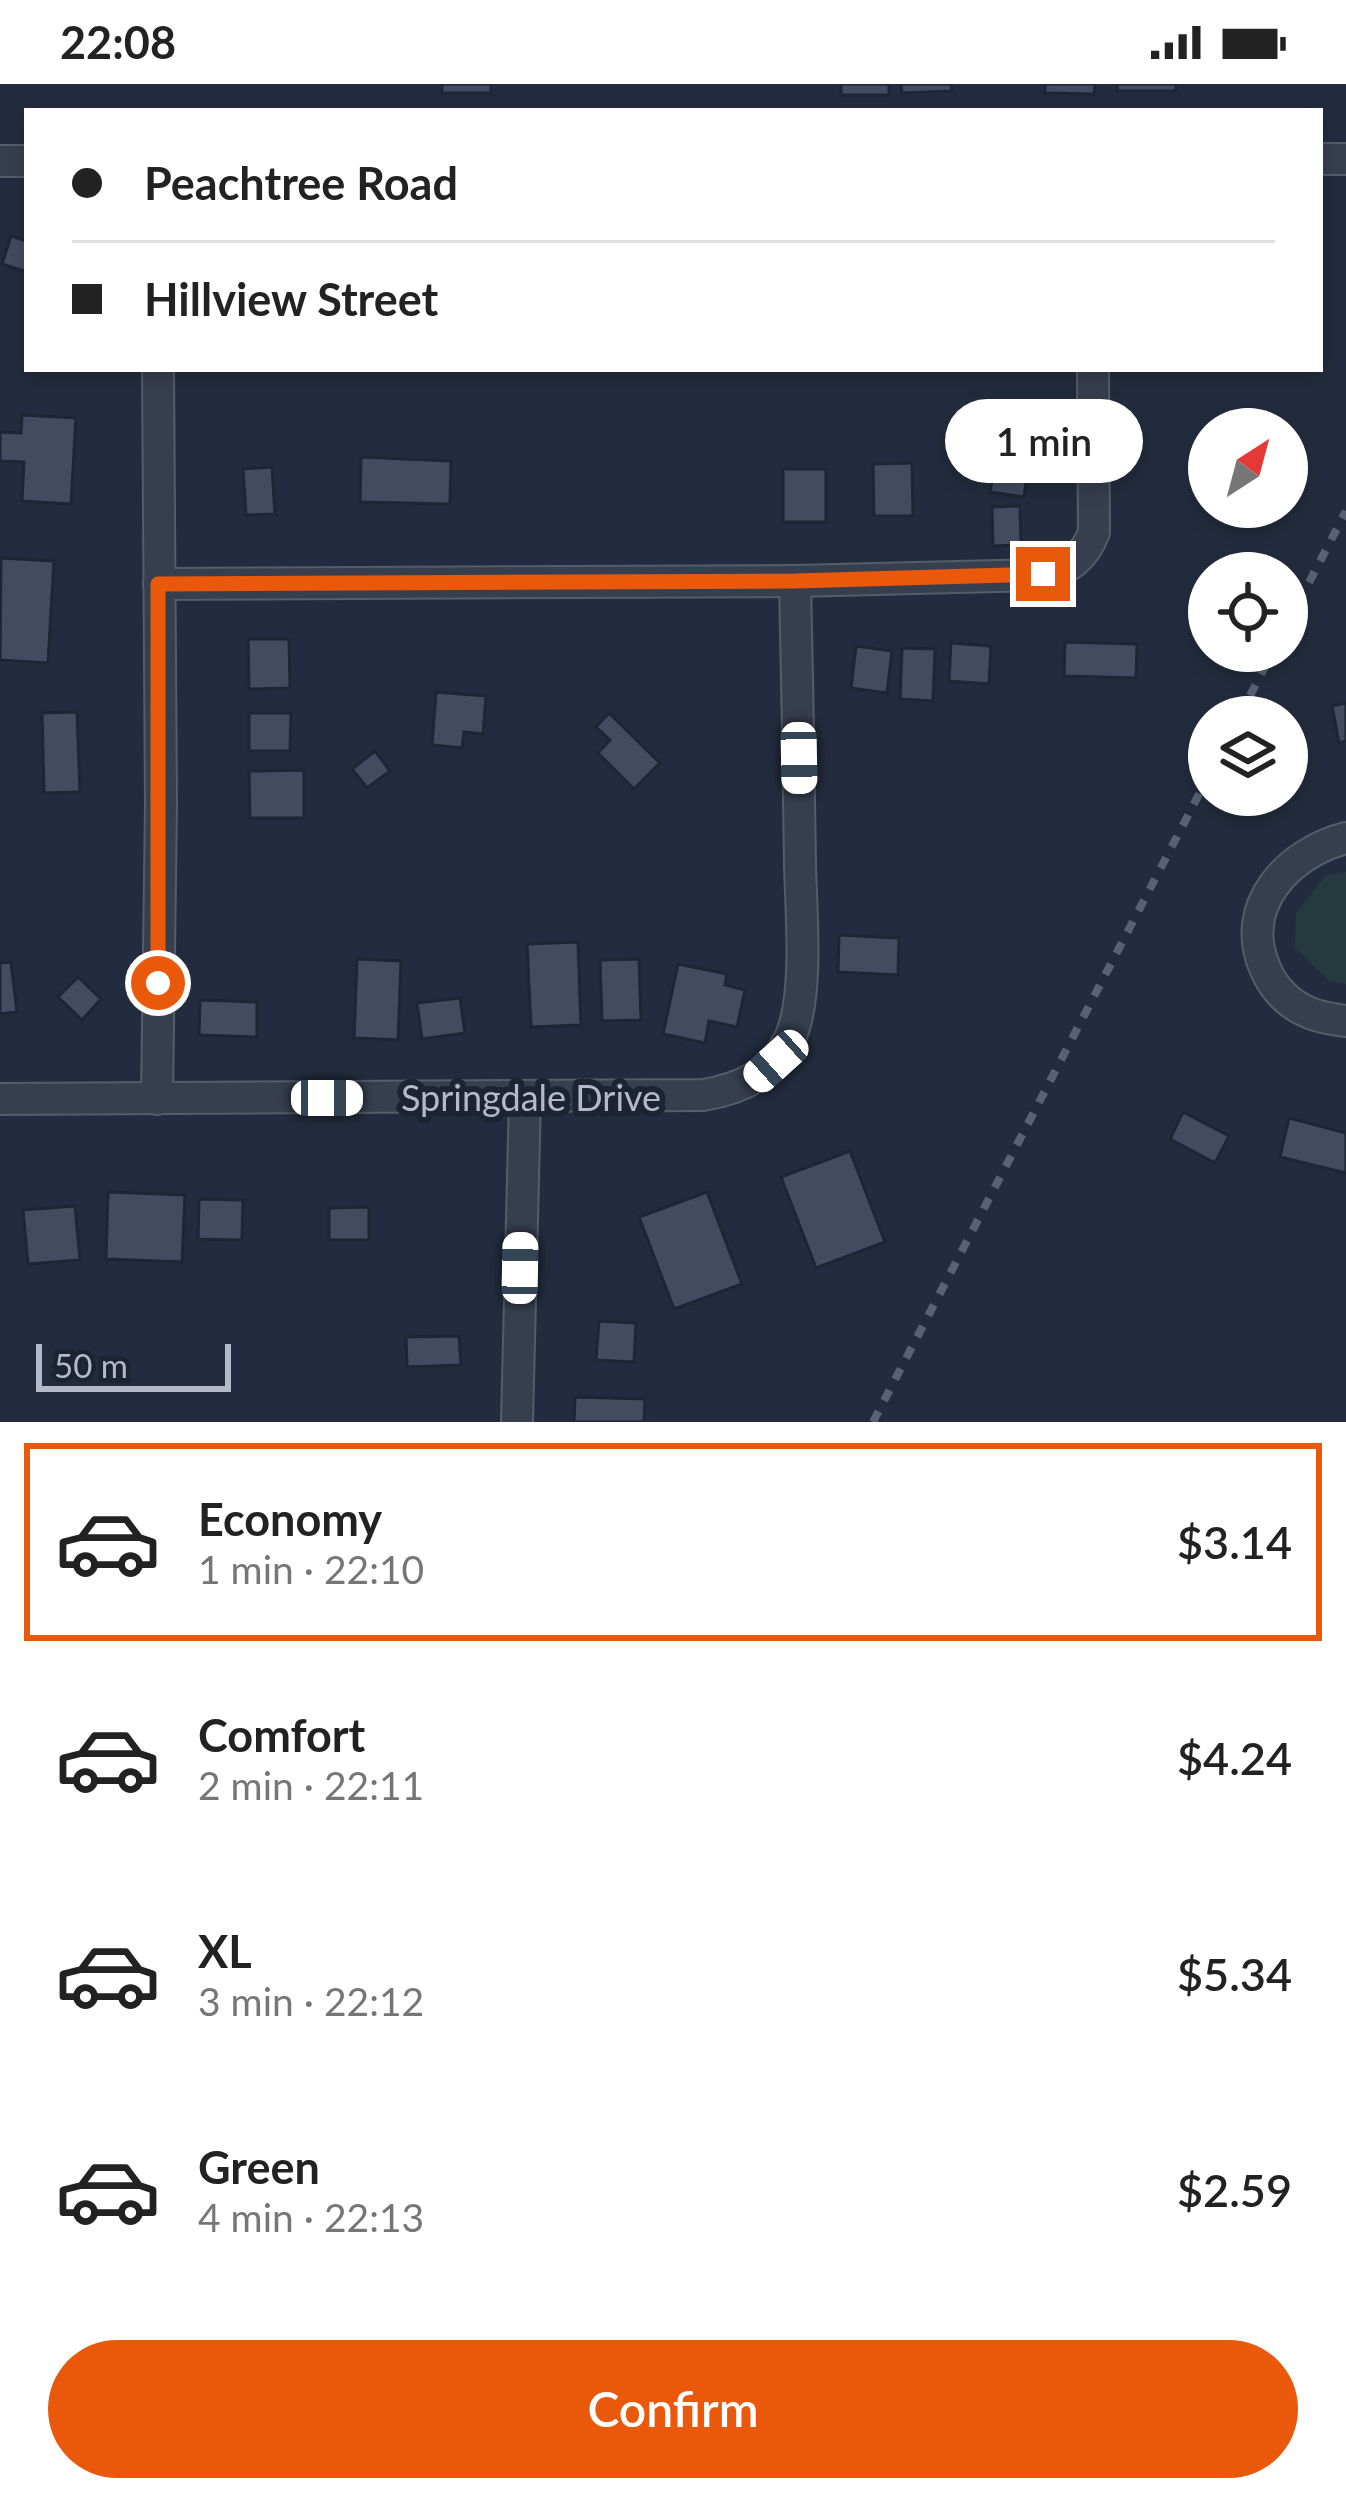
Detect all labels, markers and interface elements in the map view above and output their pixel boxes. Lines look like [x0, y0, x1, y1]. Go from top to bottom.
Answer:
text: 22:08 [60, 15, 176, 69]
text: Peachtree Road [144, 156, 458, 210]
text: Hillview Street [144, 272, 438, 326]
callout: 1 min [944, 400, 1142, 484]
north arrow [1188, 408, 1308, 528]
map controls [1188, 408, 1308, 816]
text: 1 min [996, 418, 1092, 464]
route end [1016, 547, 1070, 601]
button: locate [1188, 552, 1308, 672]
button: layers [1188, 696, 1308, 816]
car [780, 722, 818, 794]
route start [131, 956, 185, 1010]
car [737, 1024, 815, 1098]
street label: Springdale Drive [401, 1075, 661, 1119]
car [291, 1080, 363, 1116]
car [501, 1232, 539, 1304]
scale bar [36, 1338, 231, 1391]
text: 50 m [54, 1345, 128, 1385]
icon: car [54, 1488, 162, 1596]
text: Economy [198, 1492, 382, 1546]
text: $3.14 [1177, 1515, 1292, 1569]
text: 1 min · 22:10 [198, 1546, 424, 1592]
icon: car [54, 1704, 162, 1812]
text: Comfort [198, 1708, 365, 1762]
text: $4.24 [1177, 1731, 1292, 1785]
text: 2 min · 22:11 [198, 1762, 424, 1808]
icon: car [54, 1920, 162, 2028]
text: XL [198, 1924, 252, 1978]
text: $5.34 [1177, 1947, 1292, 2001]
text: 3 min · 22:12 [198, 1978, 424, 2024]
icon: car [54, 2136, 162, 2244]
text: Green [198, 2140, 320, 2194]
text: $2.59 [1177, 2163, 1292, 2217]
text: 4 min · 22:13 [198, 2194, 424, 2240]
button: Confirm [48, 2340, 1298, 2478]

